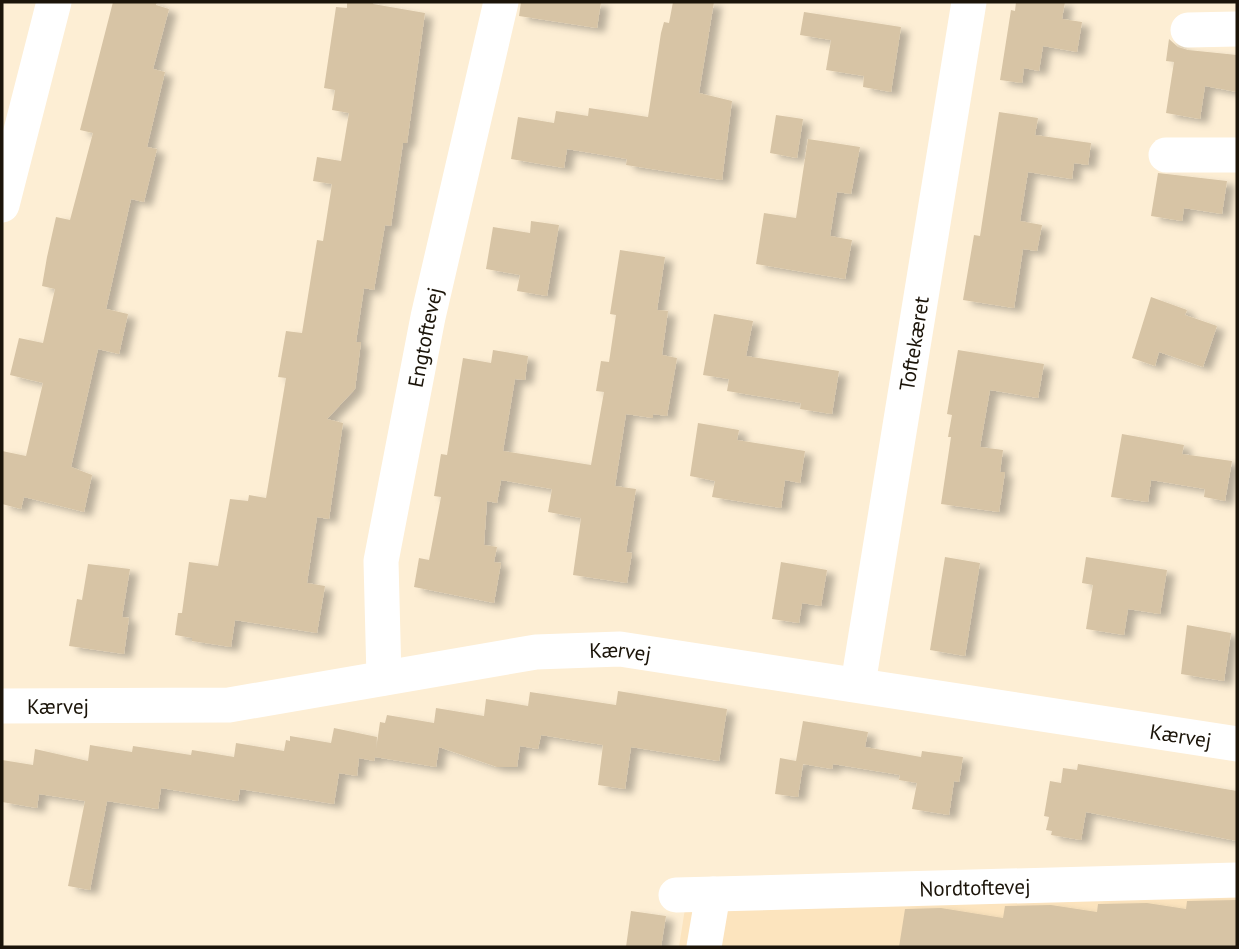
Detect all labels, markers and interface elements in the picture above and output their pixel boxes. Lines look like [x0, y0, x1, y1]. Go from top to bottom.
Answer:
street label: Engtoftevej [401, 284, 448, 390]
street label: Toftekæret [892, 294, 934, 393]
street label: Kærvej [589, 635, 653, 667]
street label: Kærvej [27, 692, 89, 719]
street label: Kærvej [1148, 717, 1214, 753]
street label: Nordtoftevej [919, 872, 1031, 902]

